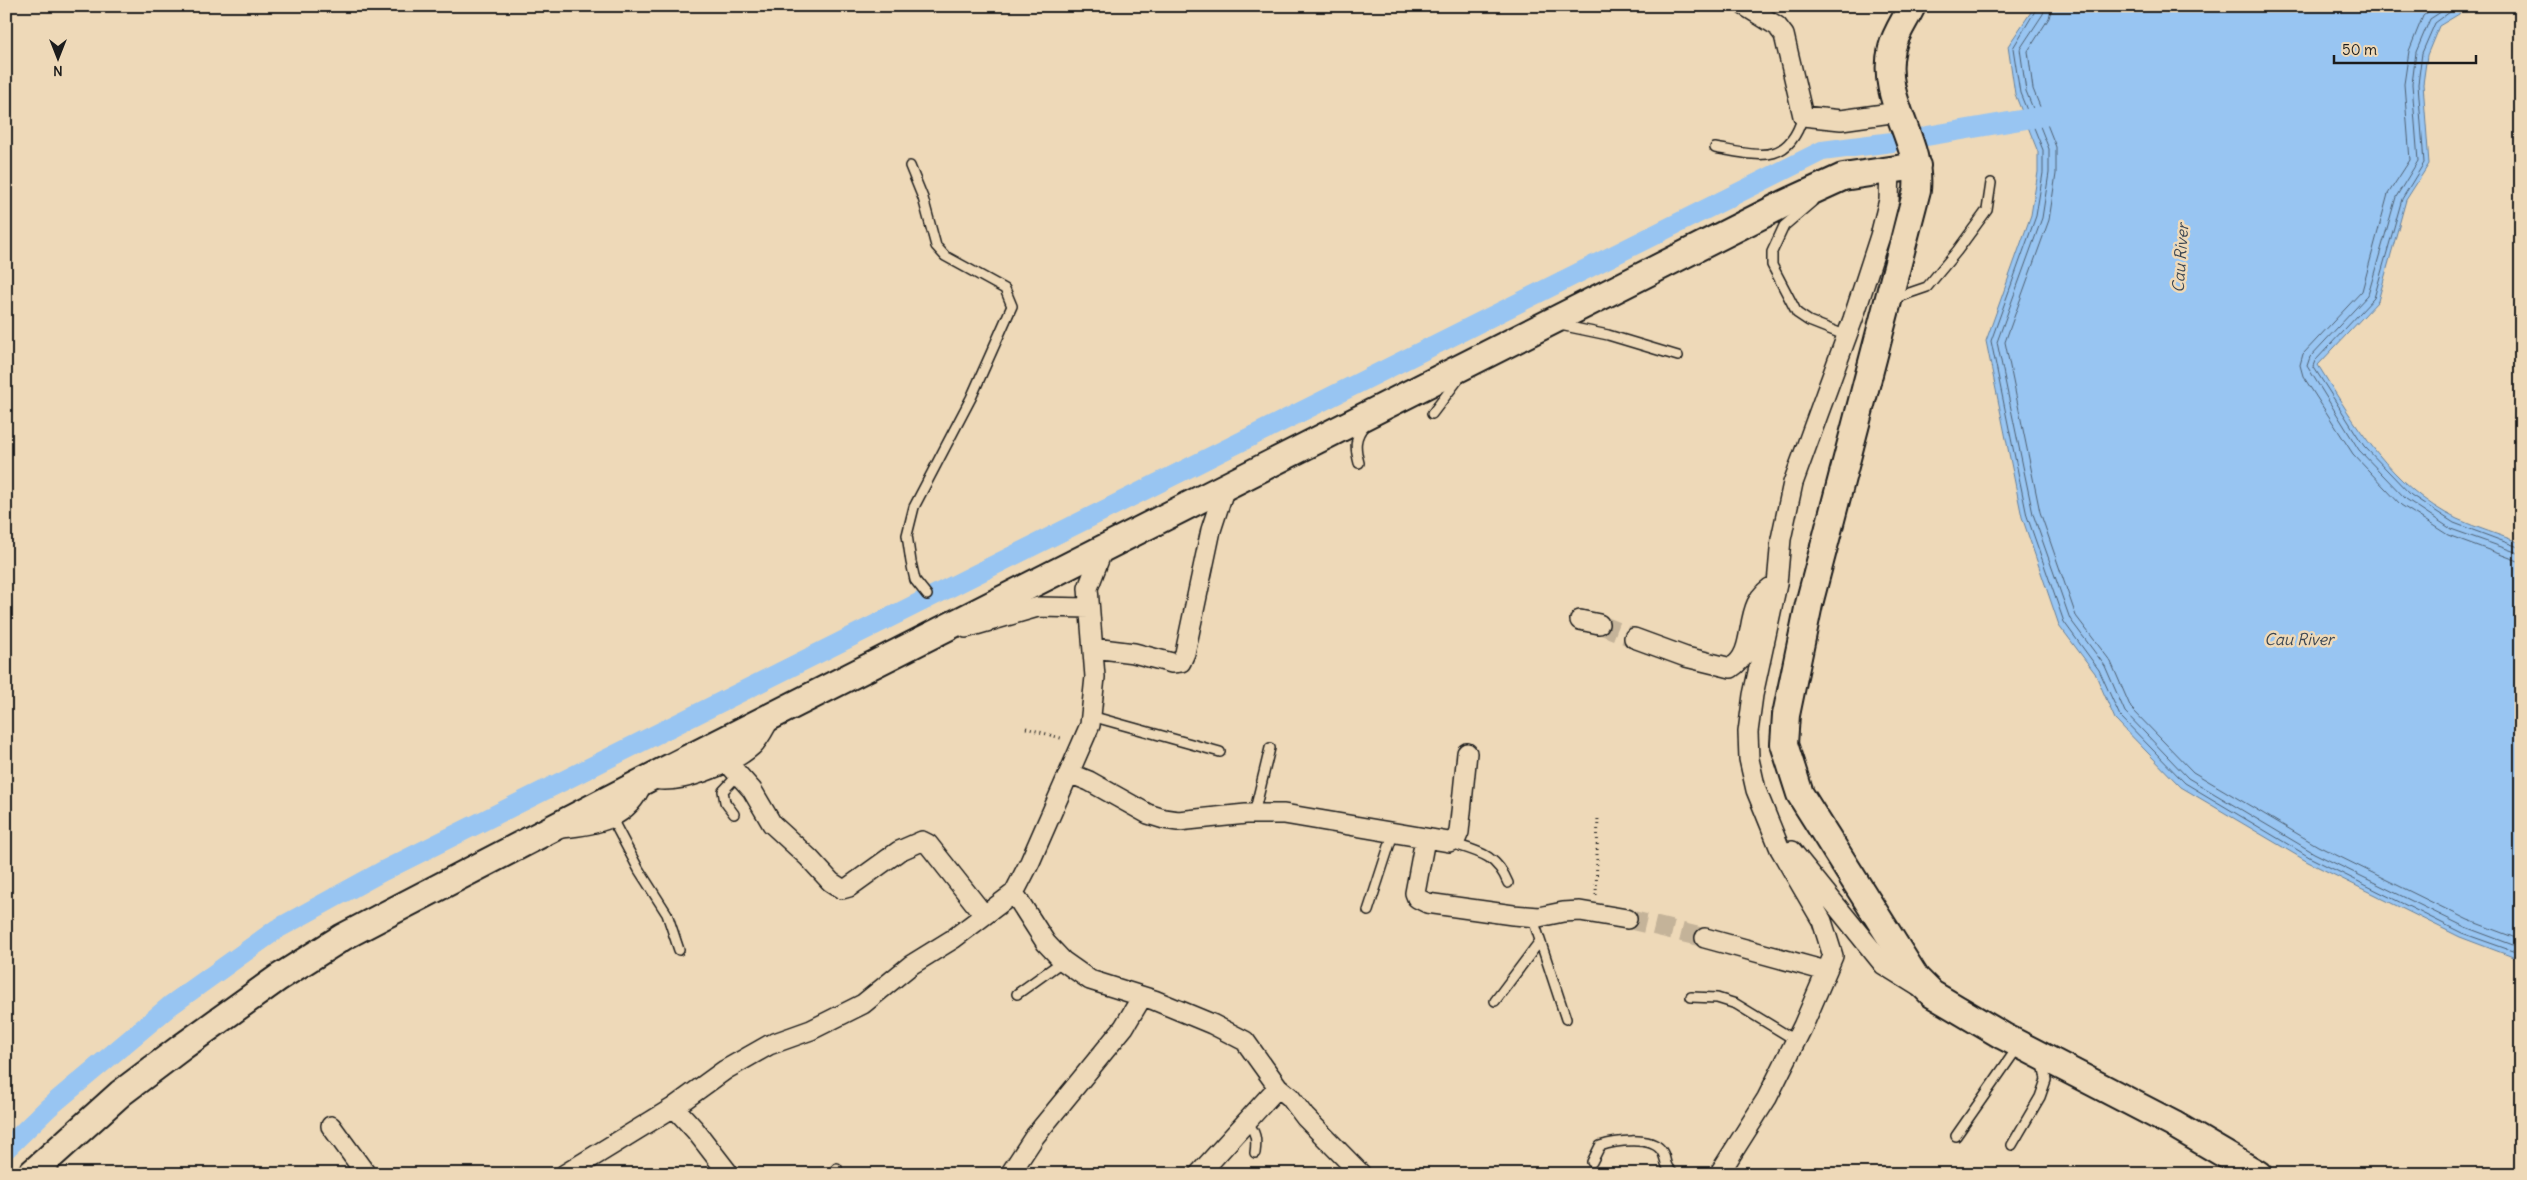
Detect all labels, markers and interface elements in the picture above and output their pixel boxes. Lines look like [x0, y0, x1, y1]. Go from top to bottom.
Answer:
north arrow [32, 32, 82, 82]
scale bar [2334, 32, 2477, 64]
text: 50 m [2342, 40, 2377, 59]
text: N [53, 62, 63, 80]
water label: Cau River [2168, 220, 2193, 293]
water label: Cau River [2264, 629, 2336, 649]

